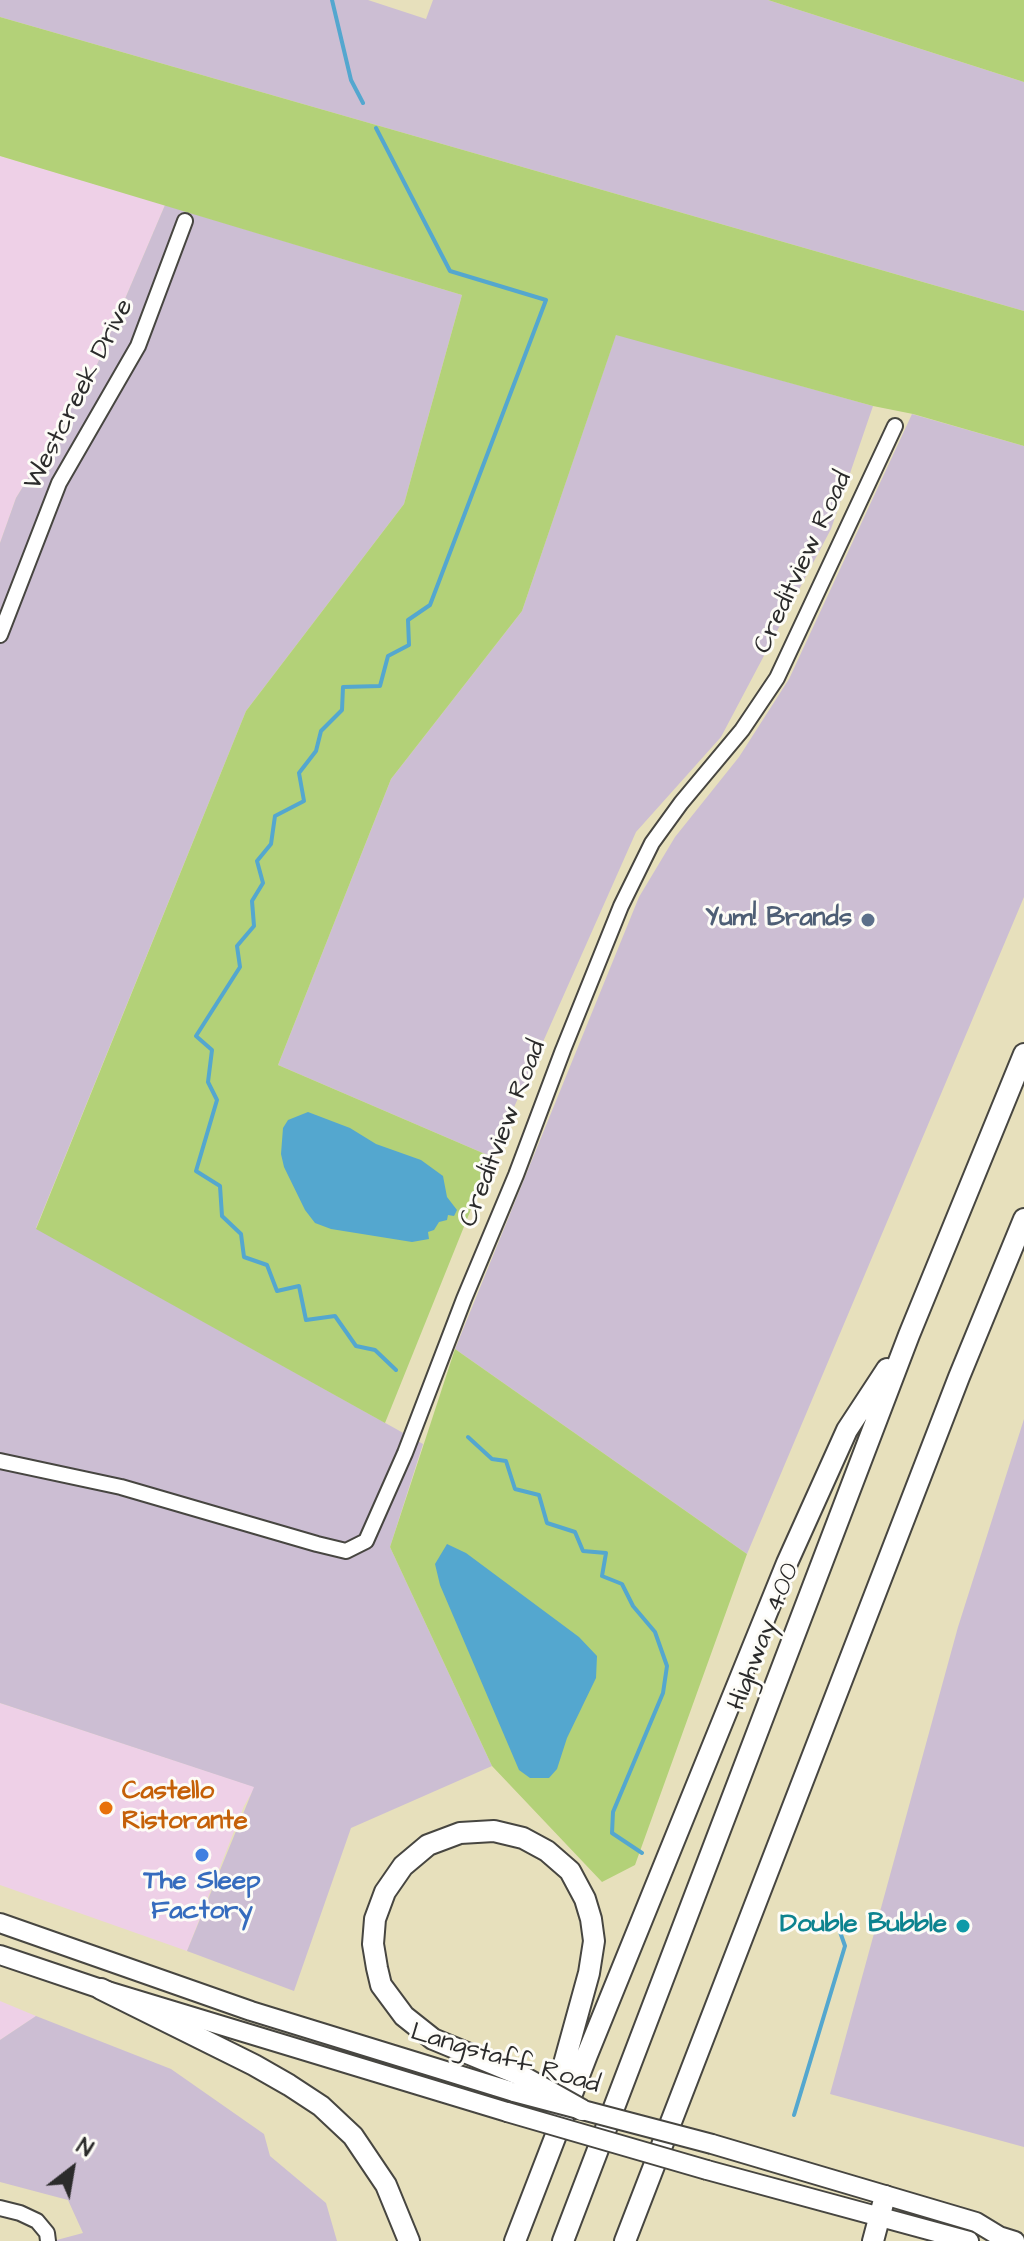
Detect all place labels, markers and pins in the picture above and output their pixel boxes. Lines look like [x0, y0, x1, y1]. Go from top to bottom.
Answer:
place label: Yum! Brands [705, 904, 852, 936]
marker: Yum! Brands [859, 911, 877, 929]
place label: Castello Ristorante [122, 1777, 248, 1838]
marker: Castello Ristorante [97, 1799, 115, 1817]
marker: The Sleep Factory [193, 1846, 211, 1864]
place label: The Sleep Factory [144, 1867, 260, 1928]
place label: Double Bubble [780, 1910, 947, 1942]
marker: Double Bubble [954, 1917, 972, 1935]

